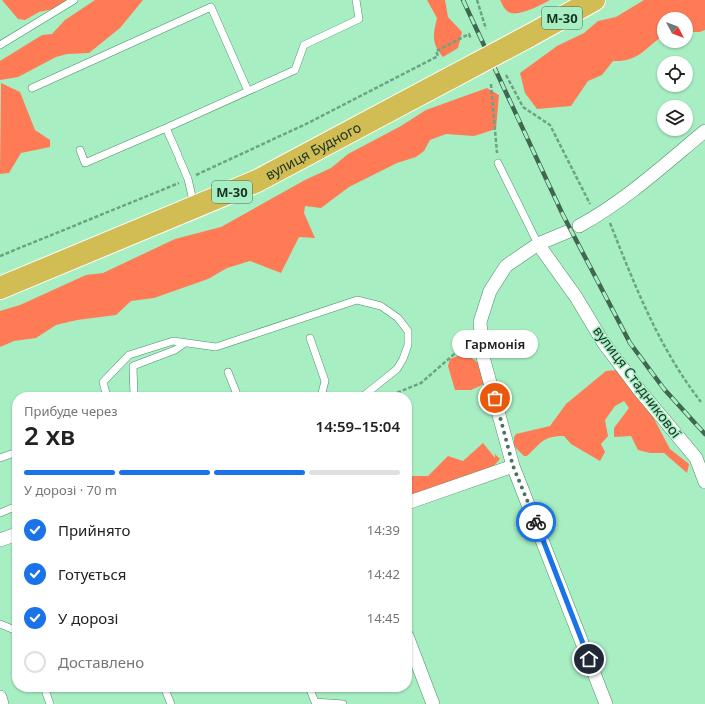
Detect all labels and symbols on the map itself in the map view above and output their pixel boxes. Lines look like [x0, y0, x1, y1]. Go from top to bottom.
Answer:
road number: М-30 [542, 7, 582, 29]
north arrow [657, 12, 693, 48]
street label: вулиця Будного [262, 117, 364, 184]
road number: М-30 [212, 181, 252, 203]
street label: вулиця Стадникової [589, 322, 686, 442]
callout: Гармонія [452, 330, 538, 358]
pin [478, 381, 512, 415]
courier [516, 502, 556, 542]
pin [572, 642, 606, 676]

